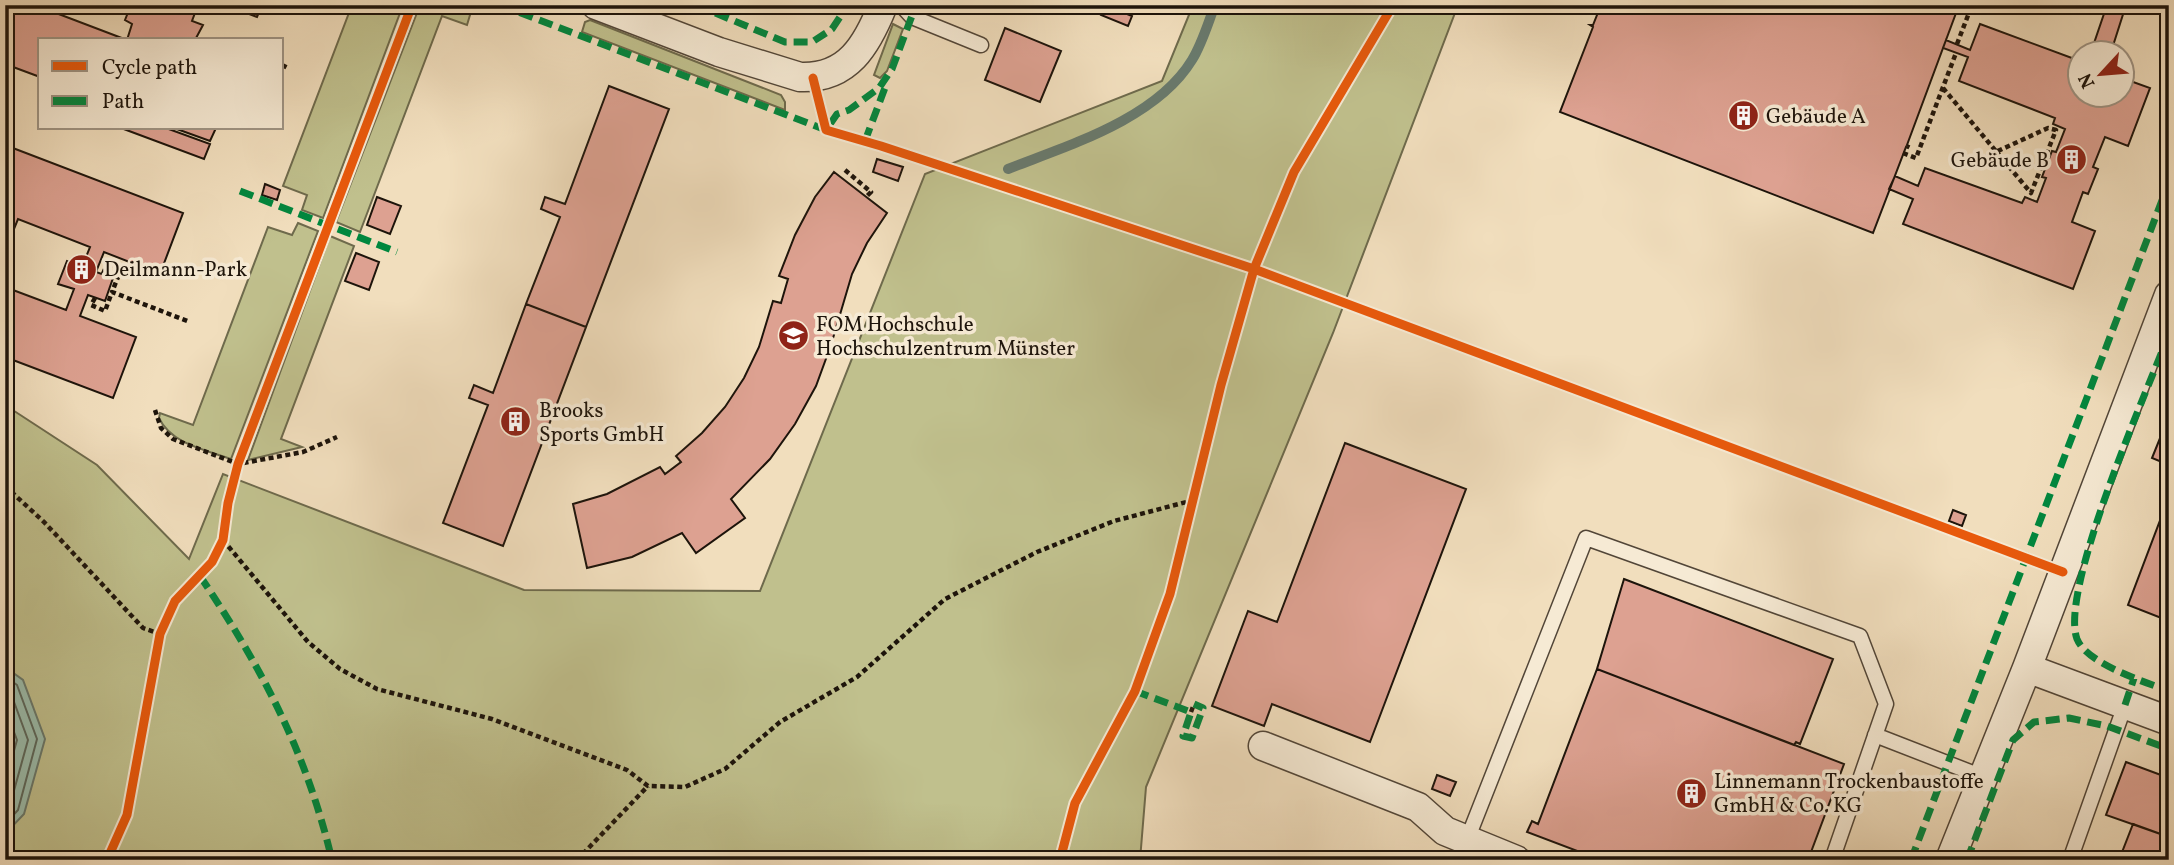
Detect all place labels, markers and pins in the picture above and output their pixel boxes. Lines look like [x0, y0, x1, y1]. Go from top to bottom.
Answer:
building icon: Gebäude A [1726, 99, 1760, 133]
place label: Gebäude A [1766, 103, 1866, 132]
building icon: Gebäude B [2055, 143, 2089, 177]
place label: Gebäude B [1951, 147, 2049, 176]
building icon: Deilmann-Park [64, 252, 98, 286]
place label: Deilmann-Park [104, 256, 248, 285]
place label: FOM Hochschule Hochschulzentrum Münster [816, 311, 1075, 364]
school or university icon: FOM Hochschule Hochschulzentrum Münster [776, 319, 810, 353]
place label: Brooks Sports GmbH [539, 397, 664, 450]
building icon: Brooks Sports GmbH [499, 405, 533, 439]
place label: Linnemann Trockenbaustoffe GmbH & Co. KG [1714, 768, 1984, 821]
building icon: Linnemann Trockenbaustoffe GmbH & Co. KG [1674, 776, 1708, 810]

